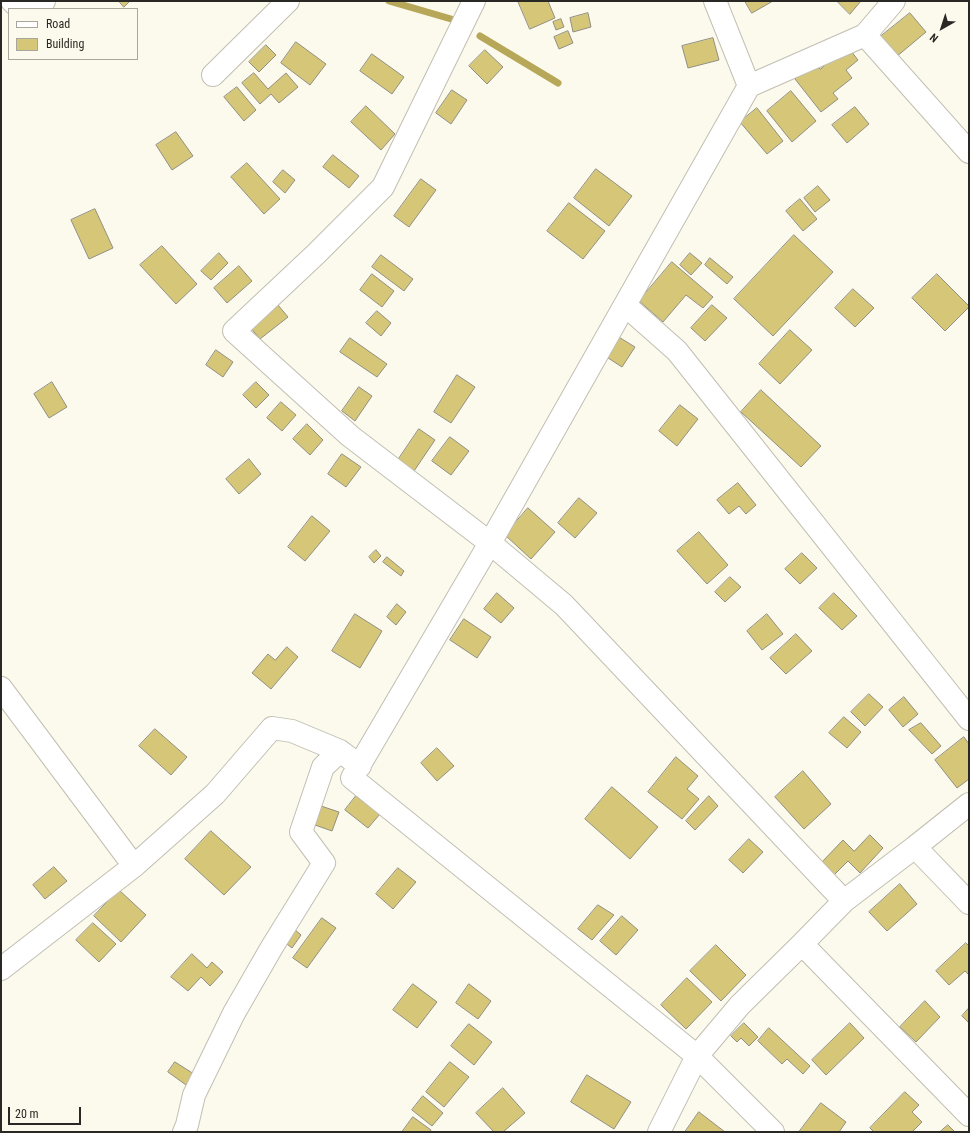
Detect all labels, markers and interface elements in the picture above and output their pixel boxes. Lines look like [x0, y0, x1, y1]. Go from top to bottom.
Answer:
legend [8, 8, 138, 60]
north arrow [922, 8, 962, 48]
text: Road [46, 17, 70, 31]
text: N [927, 31, 941, 45]
text: Building [46, 37, 84, 51]
scale bar [10, 1099, 83, 1125]
text: 20 m [15, 1107, 39, 1121]

